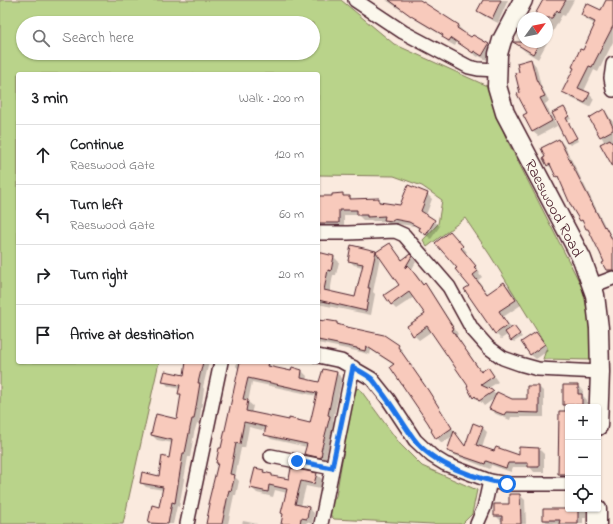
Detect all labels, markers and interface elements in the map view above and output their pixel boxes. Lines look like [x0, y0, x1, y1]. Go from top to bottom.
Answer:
north arrow [517, 12, 553, 48]
search box [16, 16, 320, 60]
icon: search [30, 27, 52, 49]
text: Search here [62, 27, 134, 49]
text: 3 min [32, 86, 68, 111]
text: Walk · 200 m [239, 89, 304, 108]
text: Continue [70, 134, 124, 156]
icon: ahead [32, 144, 54, 166]
text: 120 m [274, 145, 304, 164]
street label: Raeswood Road [517, 155, 589, 262]
text: Raeswood Gate [70, 156, 155, 175]
text: Turn left [70, 194, 123, 216]
icon: left [32, 204, 54, 226]
text: 60 m [279, 205, 304, 224]
text: Raeswood Gate [70, 216, 155, 235]
icon: right [32, 264, 54, 286]
text: Turn right [70, 264, 128, 286]
text: 20 m [279, 265, 304, 284]
icon: arrive [32, 324, 54, 346]
text: Arrive at destination [70, 324, 194, 346]
map controls [565, 404, 601, 512]
button: + [565, 404, 601, 440]
button: − [565, 440, 601, 476]
route end [288, 452, 306, 470]
route start [498, 475, 516, 493]
button: locate [565, 476, 601, 512]

